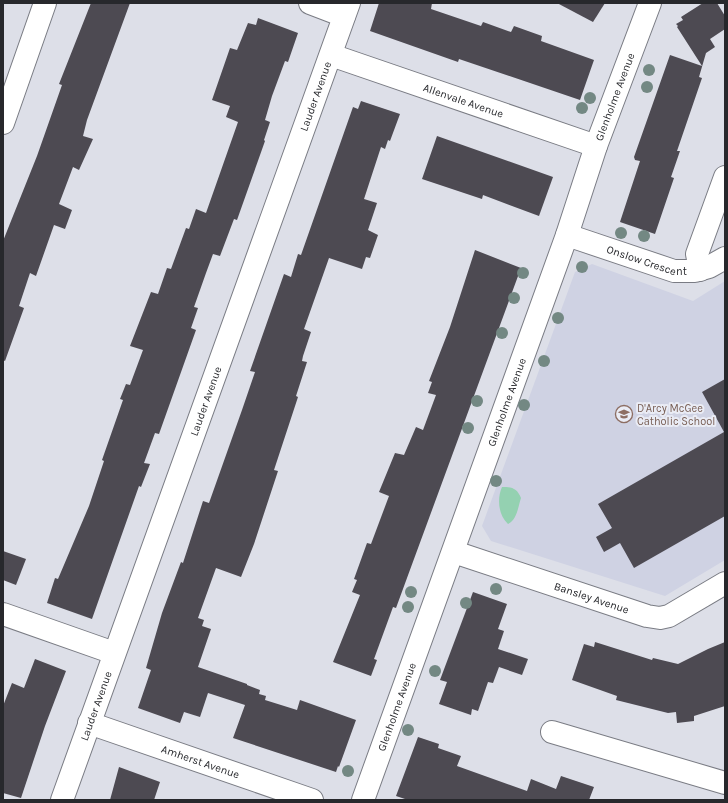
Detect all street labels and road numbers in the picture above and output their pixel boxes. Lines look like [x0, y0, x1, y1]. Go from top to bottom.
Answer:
street label: Glenholme Avenue [592, 51, 637, 143]
street label: Lauder Avenue [297, 59, 334, 133]
street label: Allenvale Avenue [422, 81, 506, 120]
street label: Onslow Crescent [605, 242, 687, 278]
street label: Glenholme Avenue [485, 356, 529, 448]
street label: Lauder Avenue [187, 364, 224, 438]
street label: Bansley Avenue [553, 579, 631, 616]
street label: Glenholme Avenue [375, 661, 419, 753]
street label: Lauder Avenue [77, 669, 114, 742]
street label: Amherst Avenue [160, 742, 242, 781]

